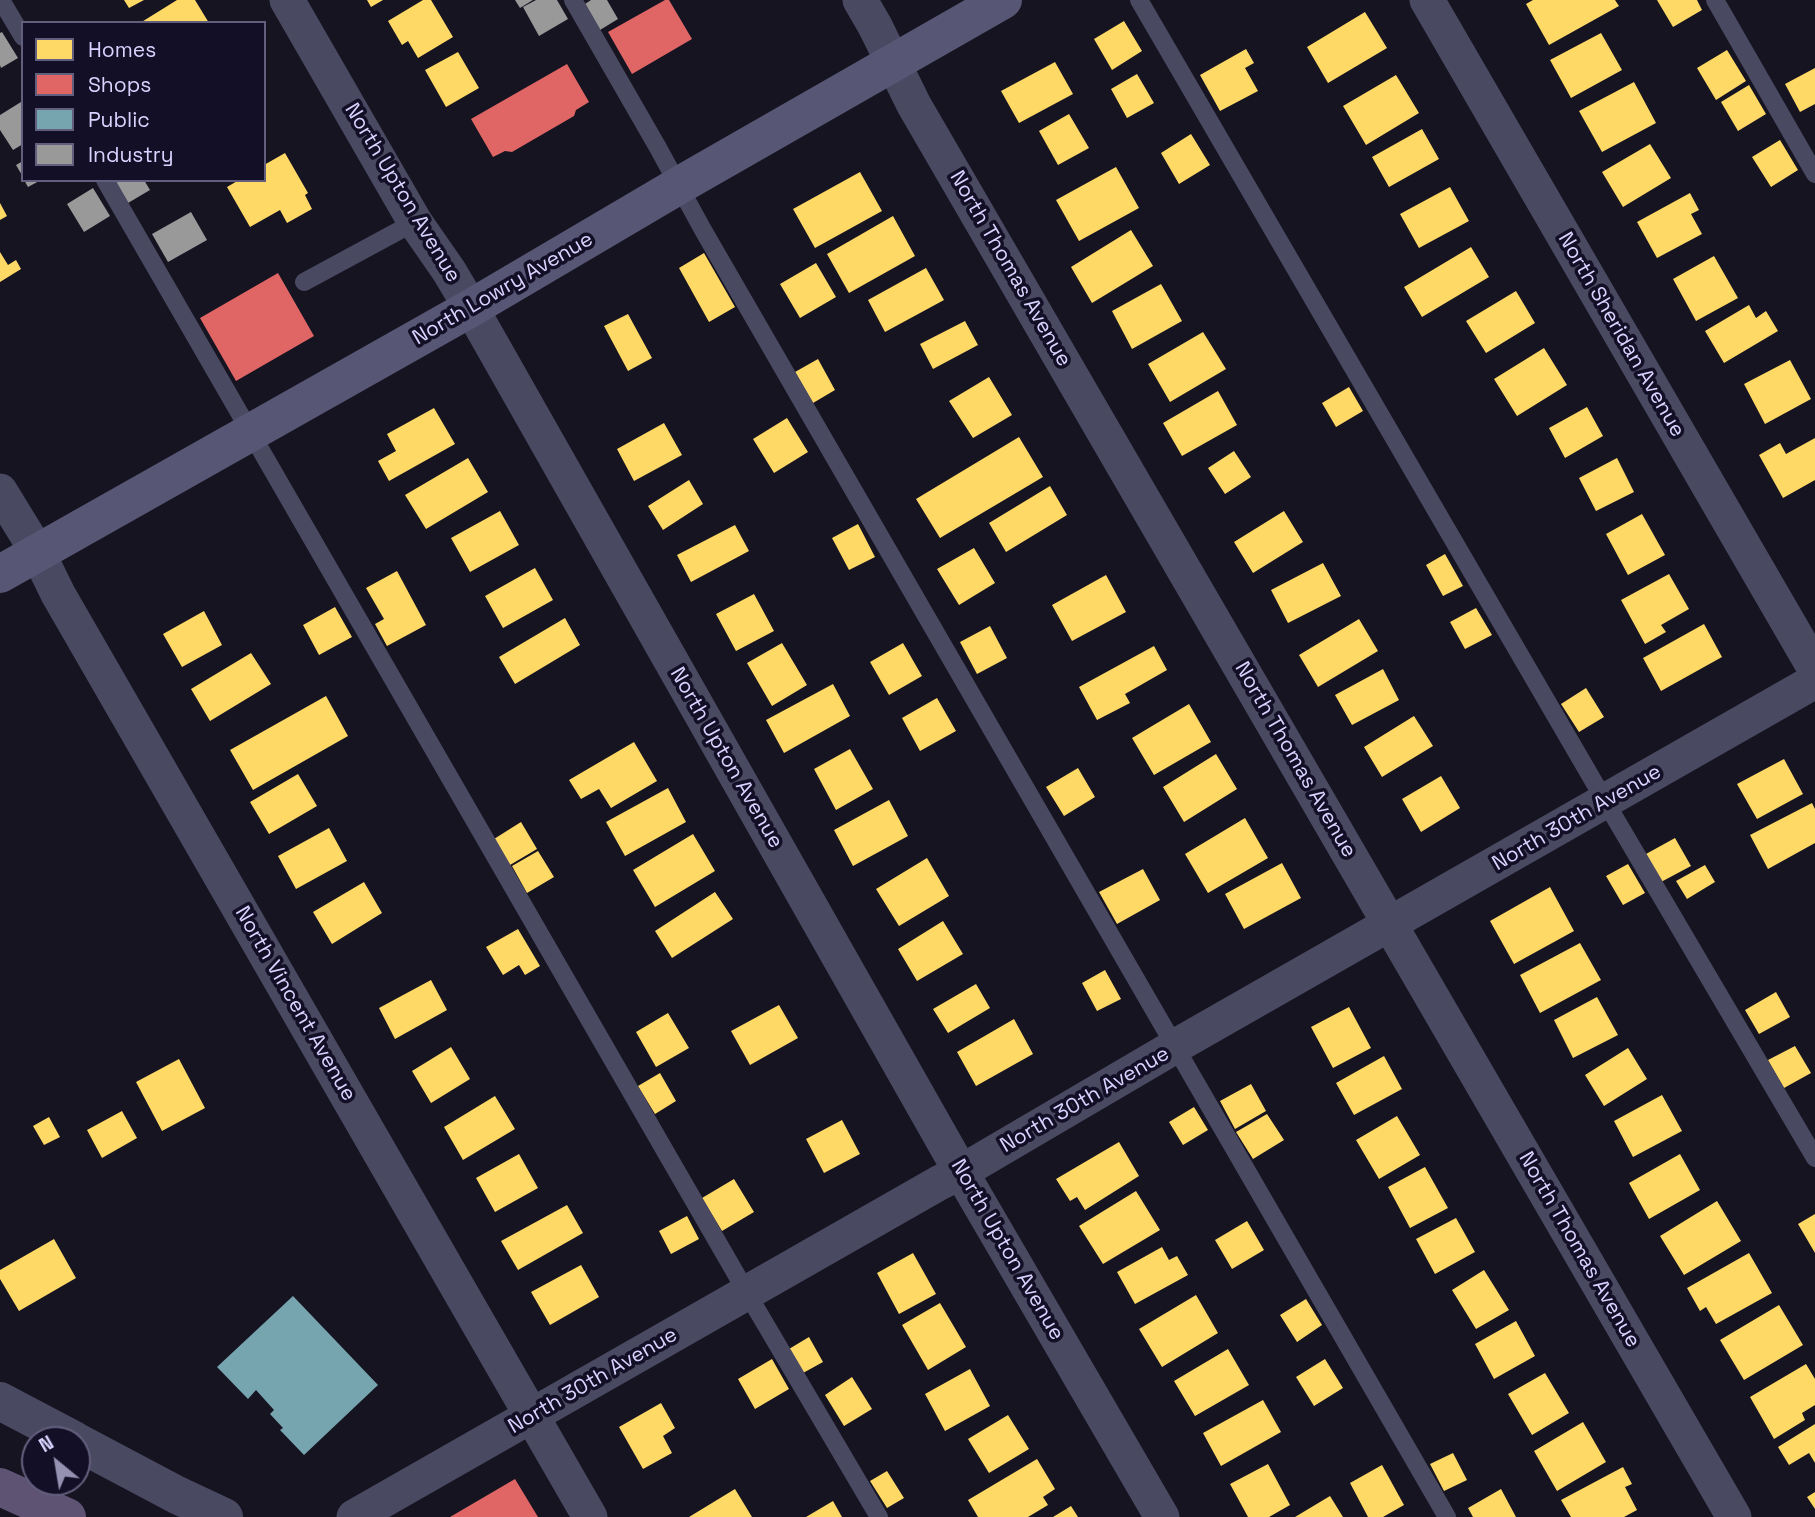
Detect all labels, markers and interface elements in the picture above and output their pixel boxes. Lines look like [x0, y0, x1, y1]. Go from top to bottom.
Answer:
legend [21, 21, 266, 182]
text: Homes [88, 36, 156, 63]
text: Shops [88, 71, 151, 98]
street label: North Upton Avenue [339, 99, 465, 287]
text: Public [88, 106, 150, 133]
text: Industry [88, 141, 174, 168]
street label: North Thomas Avenue [944, 167, 1076, 371]
street label: North Lowry Avenue [408, 227, 598, 351]
street label: North Sheridan Avenue [1552, 228, 1690, 442]
street label: North Thomas Avenue [1229, 658, 1361, 862]
street label: North Upton Avenue [664, 663, 788, 853]
street label: North 30th Avenue [1488, 759, 1666, 877]
street label: North Vincent Avenue [229, 902, 361, 1106]
street label: North 30th Avenue [996, 1041, 1174, 1159]
street label: North Thomas Avenue [1513, 1148, 1645, 1352]
street label: North Upton Avenue [945, 1155, 1069, 1345]
street label: North 30th Avenue [504, 1322, 682, 1440]
north arrow [21, 1426, 91, 1496]
text: N [34, 1430, 58, 1458]

